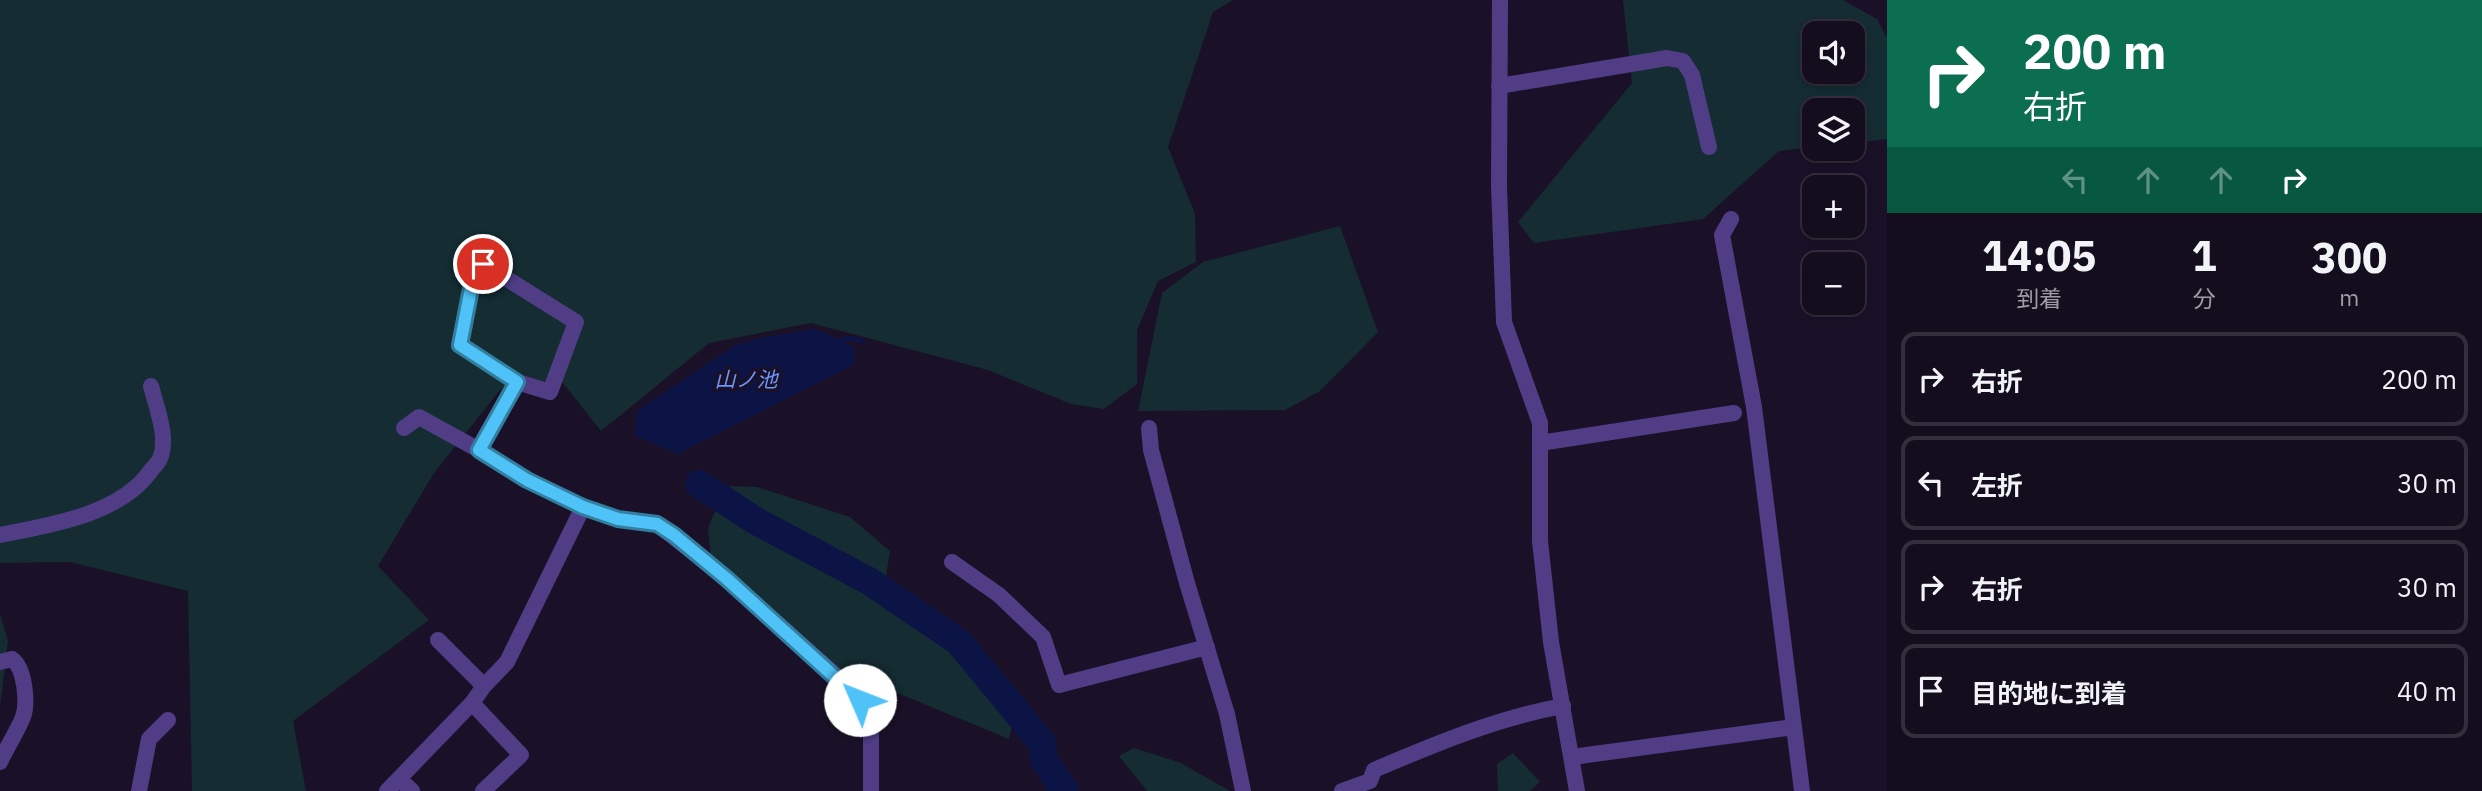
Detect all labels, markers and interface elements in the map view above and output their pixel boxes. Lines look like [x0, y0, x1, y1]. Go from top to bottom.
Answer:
text: 200 m [2023, 19, 2167, 82]
map controls [1802, 21, 1865, 315]
button: sound [1802, 21, 1865, 84]
icon: right [1908, 28, 1999, 119]
text: 右折 [2023, 85, 2087, 127]
button: layers [1802, 98, 1865, 161]
icon: left [2056, 161, 2094, 199]
icon: ahead [2129, 161, 2167, 199]
icon: ahead [2202, 161, 2240, 199]
icon: right [2275, 161, 2313, 199]
button: + [1802, 175, 1865, 238]
text: 14:05 [1982, 228, 2097, 283]
text: 1 [2191, 228, 2217, 283]
text: 300 [2312, 230, 2387, 285]
pin [453, 234, 513, 294]
icon: arrive [464, 245, 502, 283]
button: − [1802, 252, 1865, 315]
text: m [2339, 282, 2359, 312]
text: 到着 [2016, 283, 2062, 313]
text: 分 [2193, 283, 2216, 313]
icon: right [1912, 360, 1950, 398]
text: 200 m [2381, 362, 2457, 396]
text: 右折 [1971, 364, 2023, 398]
water label: 山ノ池 [715, 365, 779, 393]
icon: left [1912, 464, 1950, 502]
text: 30 m [2397, 466, 2457, 500]
text: 左折 [1971, 468, 2023, 502]
icon: right [1912, 568, 1950, 606]
text: 30 m [2397, 570, 2457, 604]
text: 右折 [1971, 572, 2023, 606]
position arrow [823, 663, 897, 737]
icon: arrive [1912, 672, 1950, 710]
text: 40 m [2397, 674, 2457, 708]
text: 目的地に到着 [1971, 676, 2127, 710]

